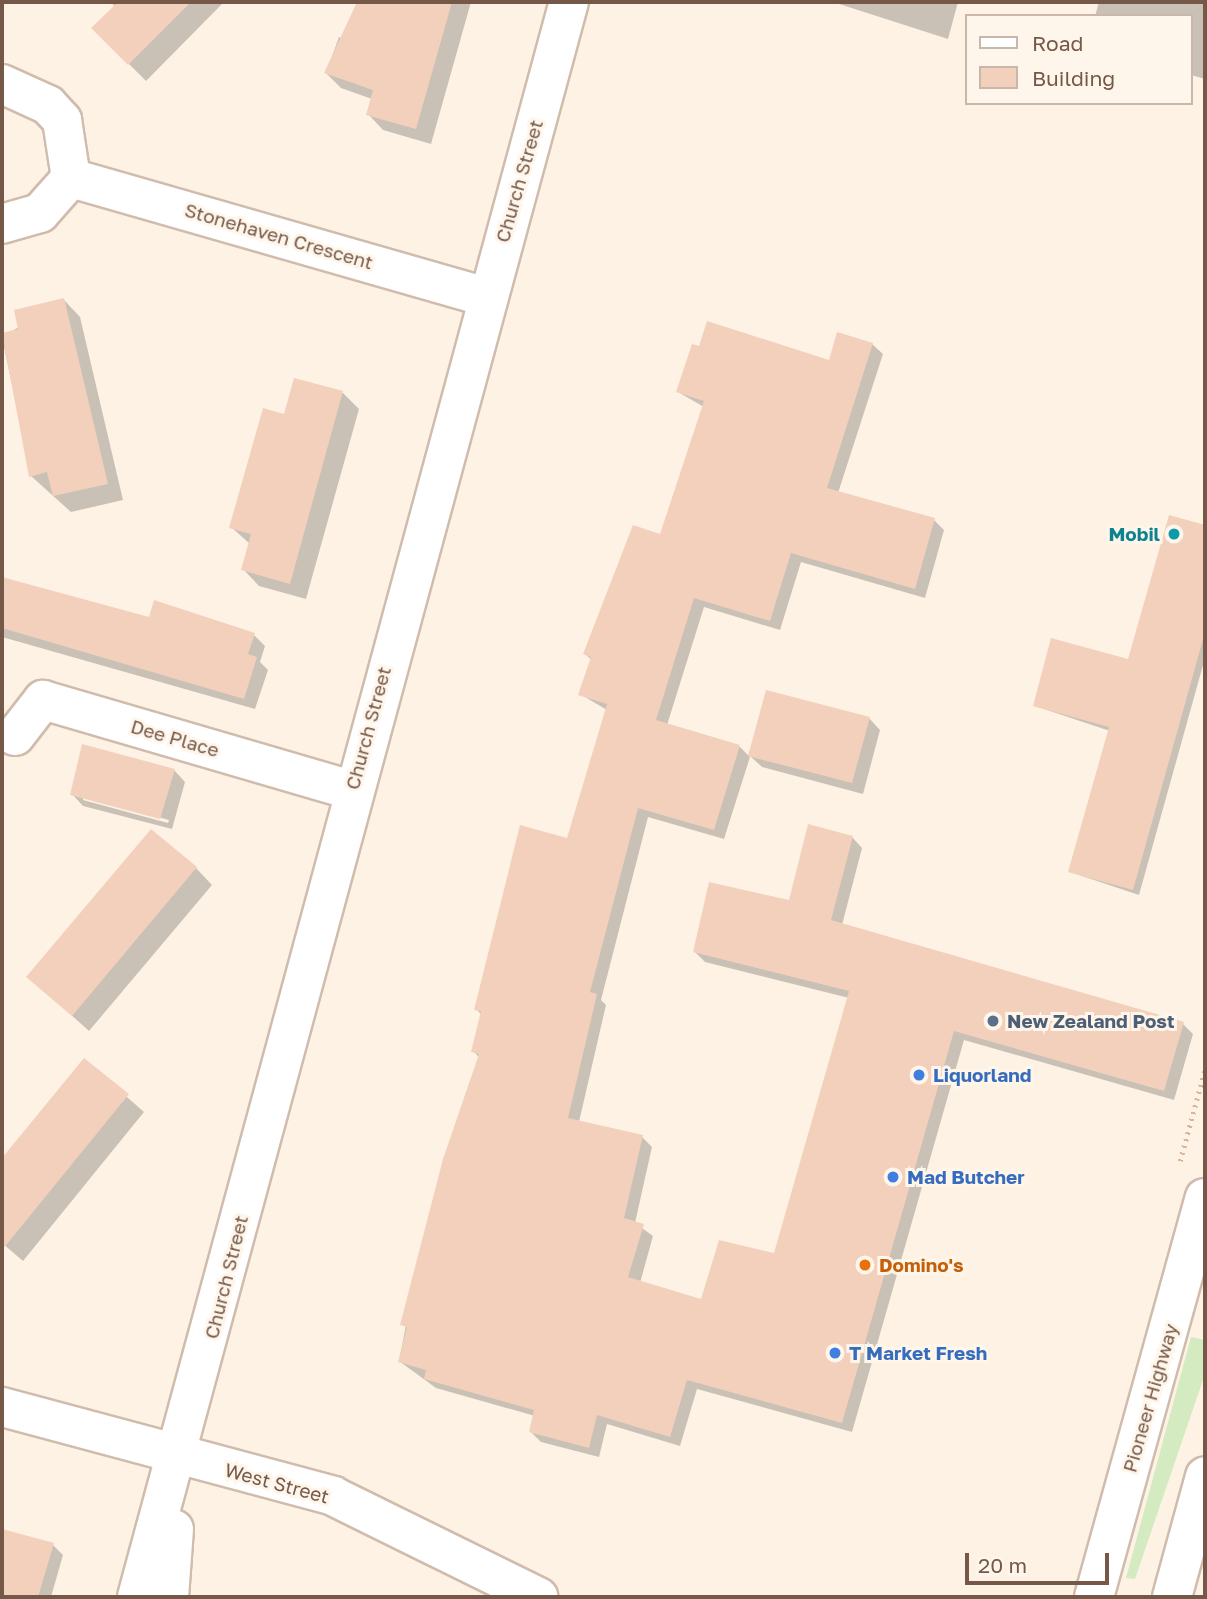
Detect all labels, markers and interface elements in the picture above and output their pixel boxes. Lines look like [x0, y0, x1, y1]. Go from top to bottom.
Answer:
legend [965, 14, 1193, 105]
text: Road [1032, 30, 1083, 56]
text: Building [1032, 65, 1115, 91]
street label: Church Street [491, 117, 547, 245]
street label: Stonehaven Crescent [182, 198, 376, 274]
place label: Mobil [1108, 523, 1160, 545]
marker: Mobil [1166, 526, 1182, 542]
street label: Church Street [341, 664, 395, 792]
street label: Dee Place [128, 715, 222, 761]
place label: New Zealand Post [1007, 1010, 1175, 1032]
marker: New Zealand Post [985, 1013, 1001, 1029]
place label: Liquorland [933, 1064, 1031, 1086]
marker: Liquorland [911, 1067, 927, 1083]
place label: Mad Butcher [907, 1166, 1025, 1188]
marker: Mad Butcher [885, 1169, 901, 1185]
street label: Church Street [200, 1213, 252, 1341]
place label: Domino's [879, 1254, 964, 1276]
marker: Domino's [857, 1257, 873, 1273]
street label: Pioneer Highway [1118, 1321, 1182, 1475]
place label: T Market Fresh [849, 1342, 987, 1364]
marker: T Market Fresh [827, 1345, 843, 1361]
street label: West Street [222, 1458, 332, 1508]
scale bar [969, 1540, 1112, 1584]
text: 20 m [978, 1552, 1027, 1578]

